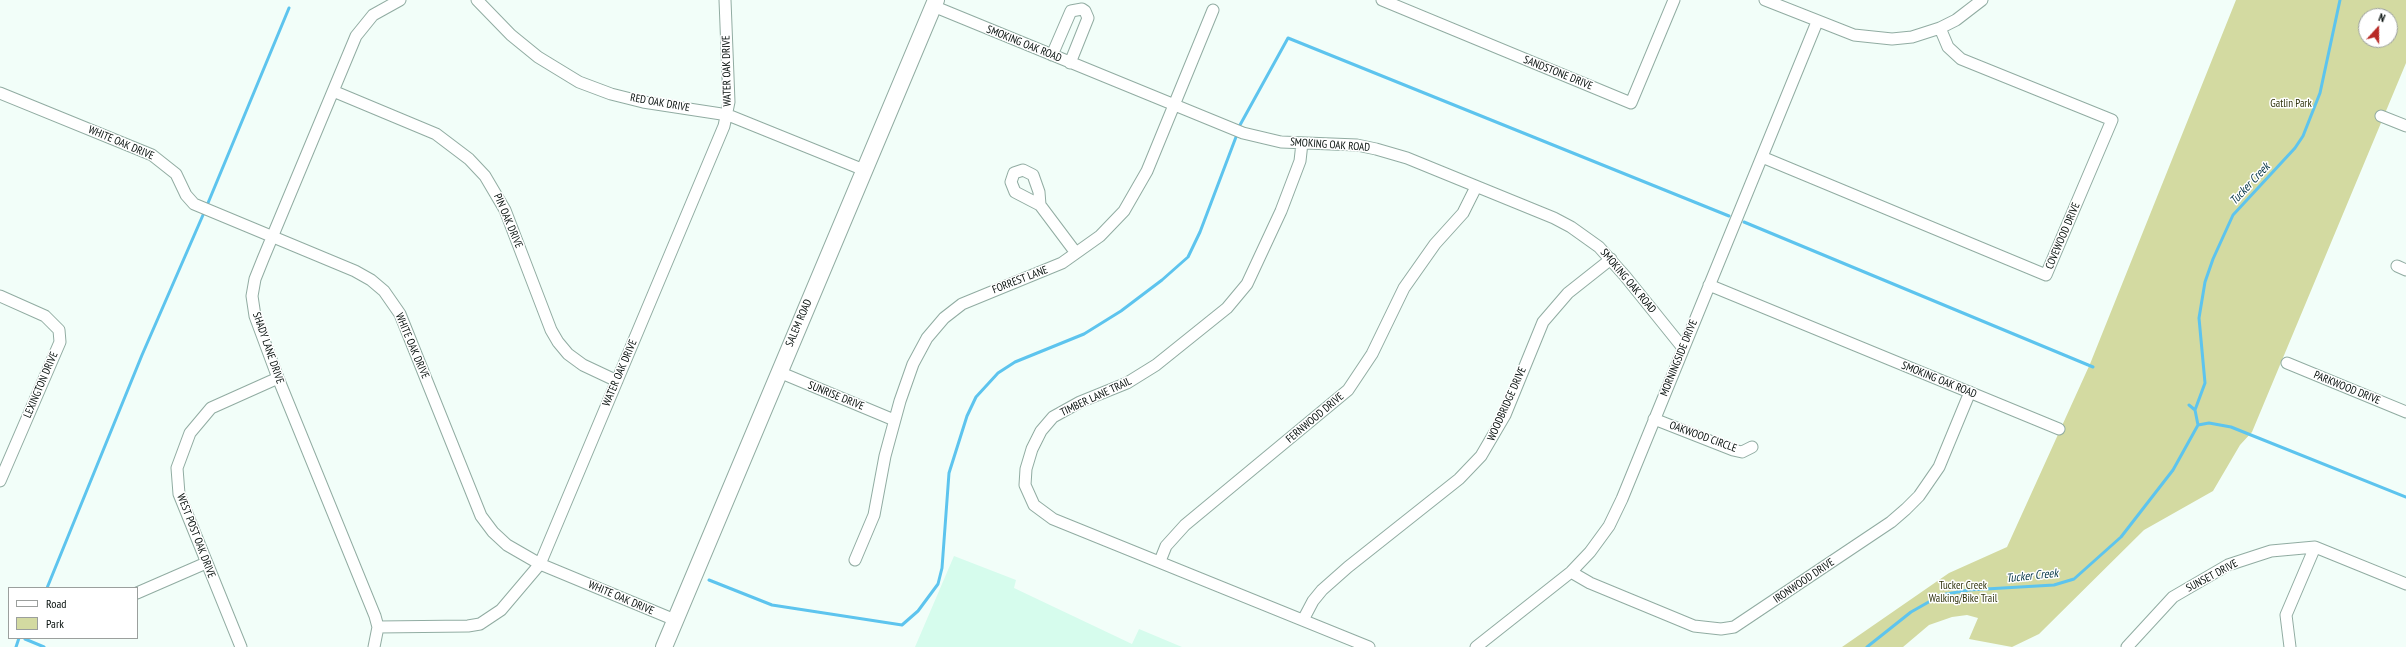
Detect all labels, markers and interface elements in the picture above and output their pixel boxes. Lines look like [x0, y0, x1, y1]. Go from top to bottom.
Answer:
north arrow [2358, 8, 2398, 48]
text: N [2377, 10, 2387, 25]
street label: SMOKING OAK ROAD [984, 23, 1064, 65]
street label: WATER OAK DRIVE [720, 35, 734, 107]
street label: SANDSTONE DRIVE [1522, 53, 1594, 93]
street label: RED OAK DRIVE [629, 91, 691, 115]
park label: Gatlin Park [2270, 97, 2312, 111]
street label: WHITE OAK DRIVE [86, 123, 156, 163]
street label: SMOKING OAK ROAD [1290, 136, 1370, 154]
water label: Tucker Creek [2227, 160, 2273, 208]
street label: PIN OAK DRIVE [491, 192, 525, 250]
street label: COVEWOOD DRIVE [2043, 201, 2083, 271]
street label: SMOKING OAK ROAD [1597, 246, 1659, 316]
street label: FORREST LANE [990, 263, 1050, 297]
street label: SALEM ROAD [783, 297, 815, 349]
street label: SHADY LANE DRIVE [250, 310, 286, 386]
street label: WHITE OAK DRIVE [392, 311, 432, 381]
street label: MORNINGSIDE DRIVE [1658, 318, 1700, 398]
street label: WATER OAK DRIVE [600, 338, 640, 408]
street label: LEXINGTON DRIVE [21, 350, 61, 420]
street label: SMOKING OAK ROAD [1899, 359, 1979, 401]
street label: WOODBRIDGE DRIVE [1485, 365, 1529, 443]
street label: PARKWOOD DRIVE [2312, 369, 2382, 407]
street label: TIMBER LANE TRAIL [1058, 375, 1134, 419]
street label: SUNRISE DRIVE [806, 379, 866, 413]
street label: FERNWOOD DRIVE [1283, 390, 1347, 446]
street label: OAKWOOD CIRCLE [1668, 419, 1738, 455]
street label: WEST POST OAK DRIVE [174, 492, 218, 580]
street label: IRONWOOD DRIVE [1771, 556, 1837, 606]
street label: SUNSET DRIVE [2184, 557, 2240, 595]
water label: Tucker Creek [2005, 566, 2059, 586]
street label: WHITE OAK DRIVE [586, 578, 656, 618]
park label: Tucker Creek Walking/Bike Trail [1929, 579, 1997, 605]
legend [8, 587, 138, 639]
text: Road [46, 596, 66, 611]
text: Park [46, 616, 64, 631]

